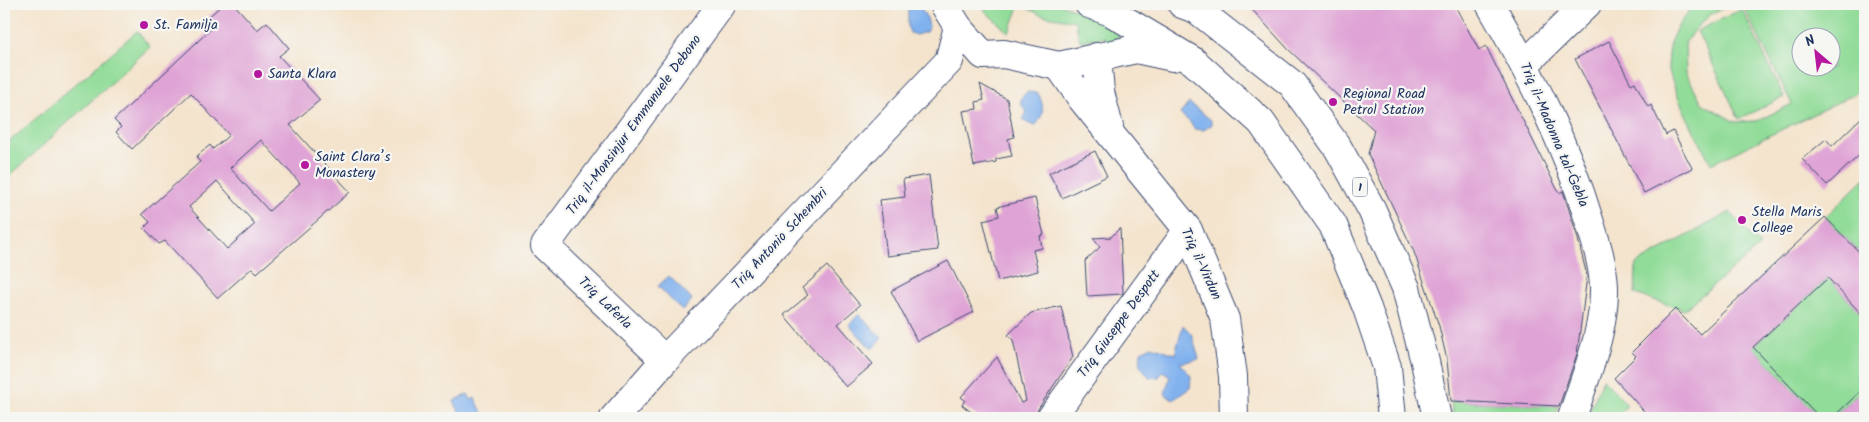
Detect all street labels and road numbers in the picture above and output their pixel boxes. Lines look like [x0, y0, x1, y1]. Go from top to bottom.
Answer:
street label: Triq il-Monsinjur Emmanuele Debono [561, 30, 707, 220]
street label: Triq il-Madonna tal-Ġebla [1514, 59, 1594, 211]
road number: 1 [1352, 178, 1368, 196]
street label: Triq Antonio Schembri [727, 183, 834, 295]
street label: Triq il-Virdun [1175, 224, 1227, 304]
street label: Triq Giuseppe Despott [1072, 265, 1166, 383]
street label: Triq Laferla [573, 271, 637, 335]

